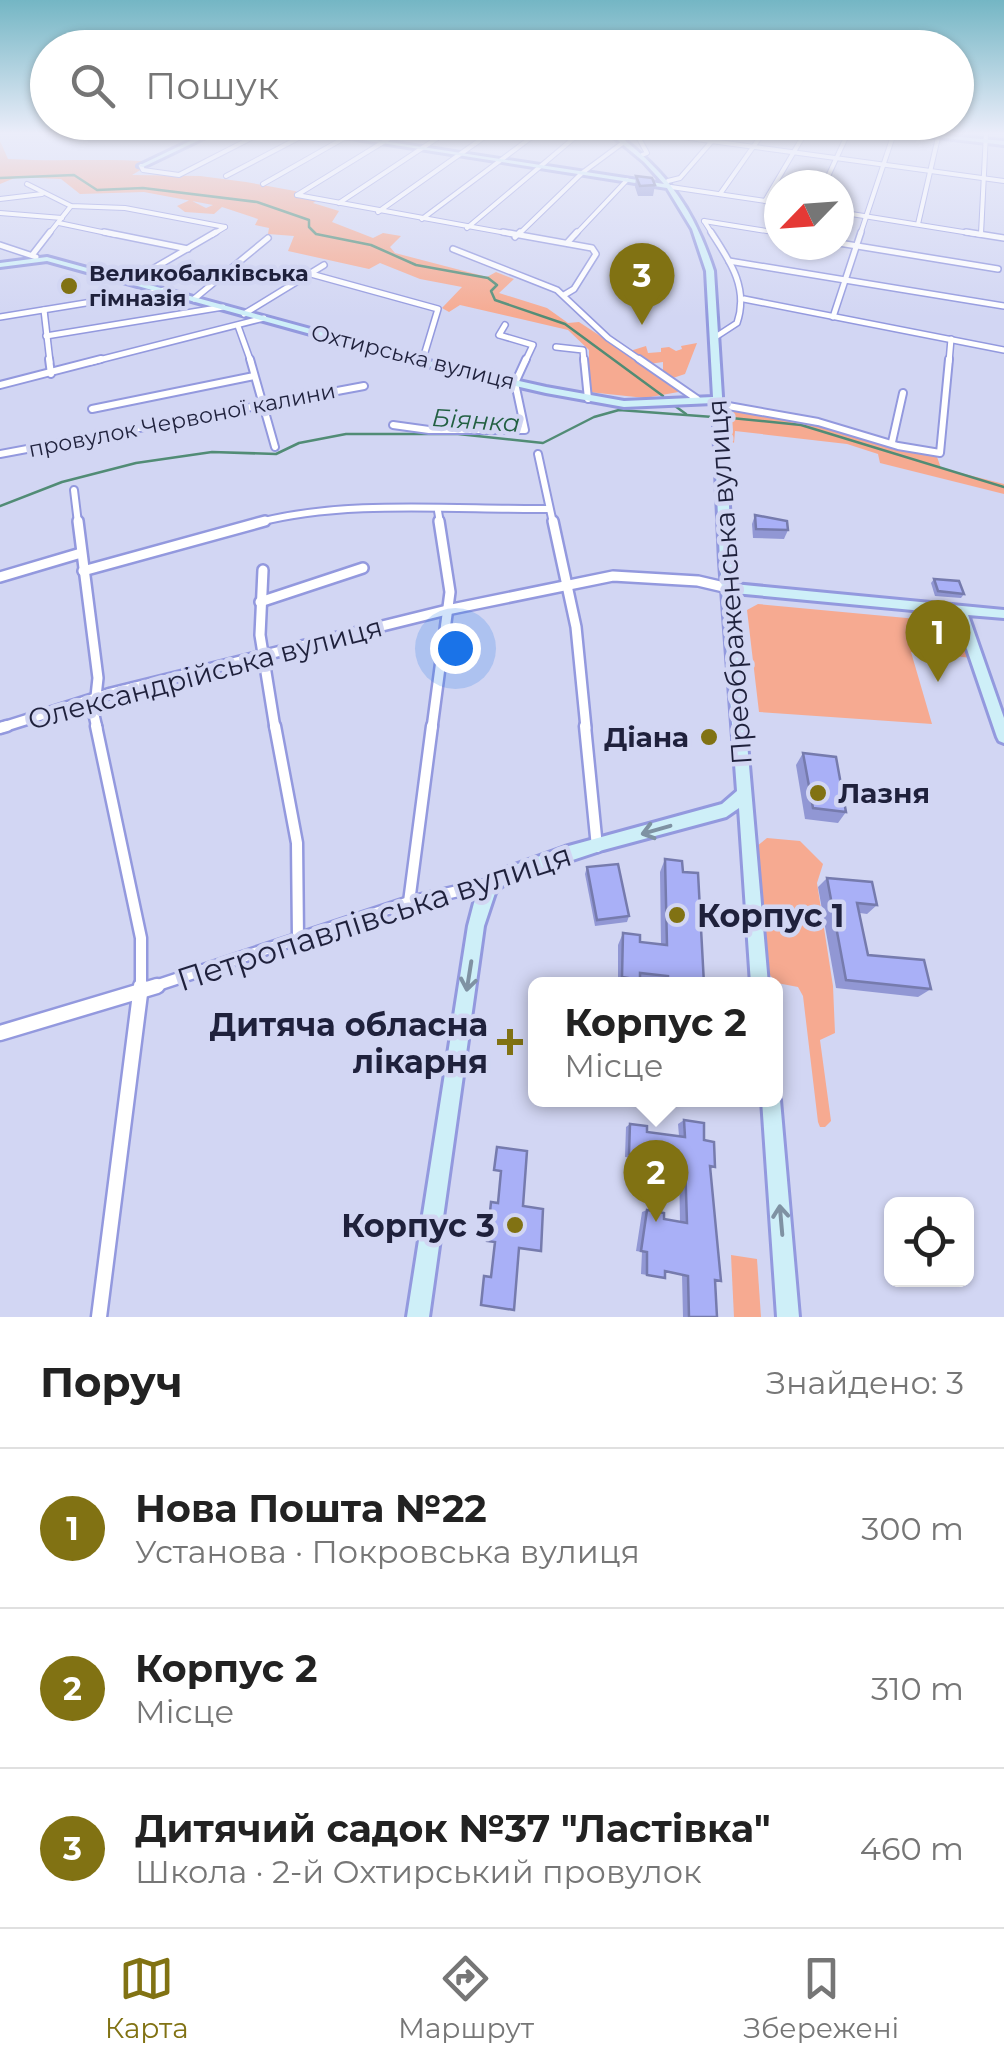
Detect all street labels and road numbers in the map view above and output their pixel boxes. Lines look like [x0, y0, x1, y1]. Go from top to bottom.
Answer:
street label: Охтирська вулиця [308, 319, 518, 395]
street label: провулок Червоної калини [26, 377, 338, 463]
street label: Преображенська вулиця [699, 398, 759, 766]
street label: Олександрійська вулиця [24, 609, 386, 737]
street label: Петропавлівська вулиця [172, 835, 576, 999]

